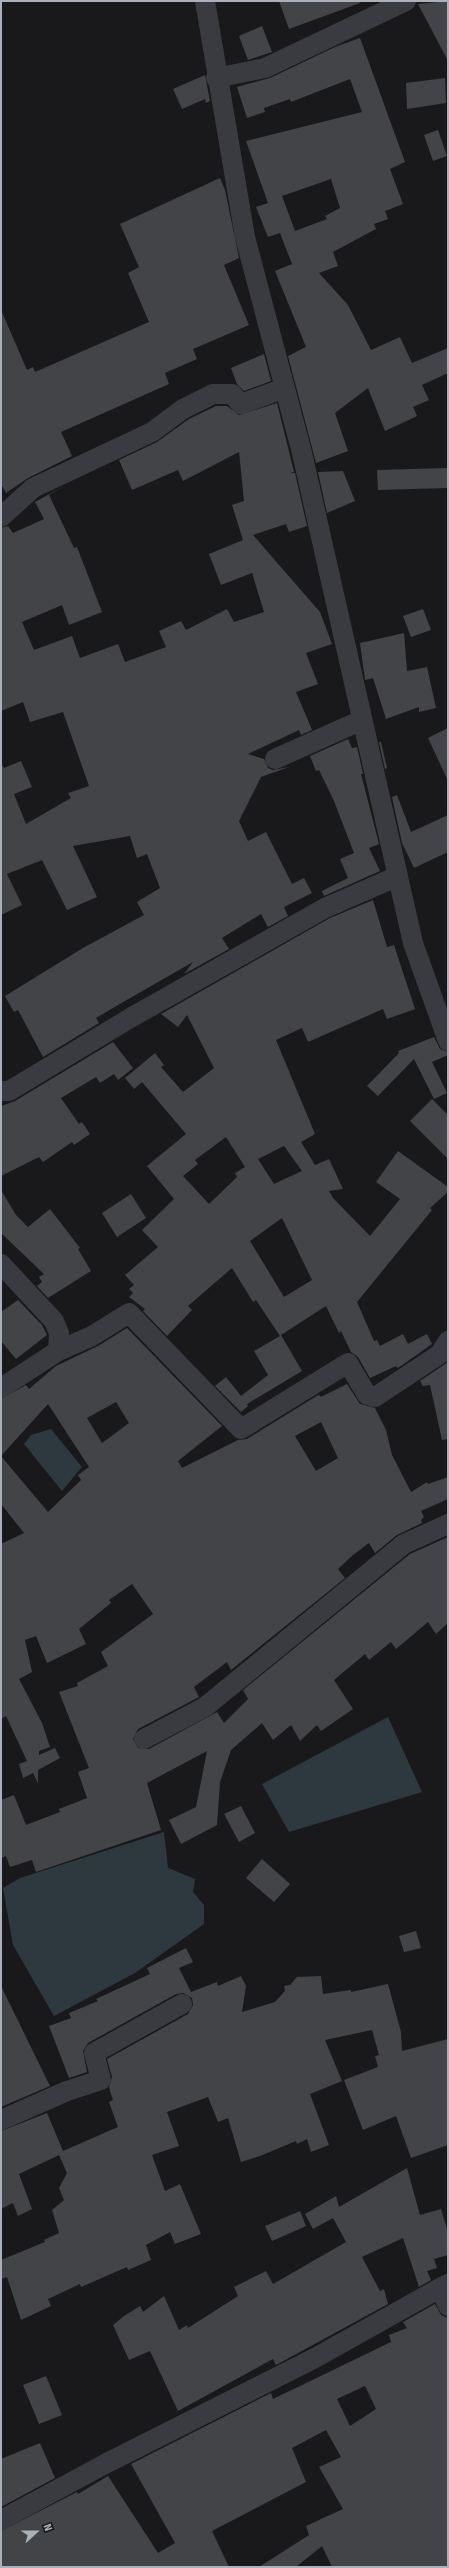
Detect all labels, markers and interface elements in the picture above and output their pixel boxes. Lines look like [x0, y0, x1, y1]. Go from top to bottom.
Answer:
north arrow [16, 2512, 56, 2552]
text: N [40, 2522, 55, 2533]

